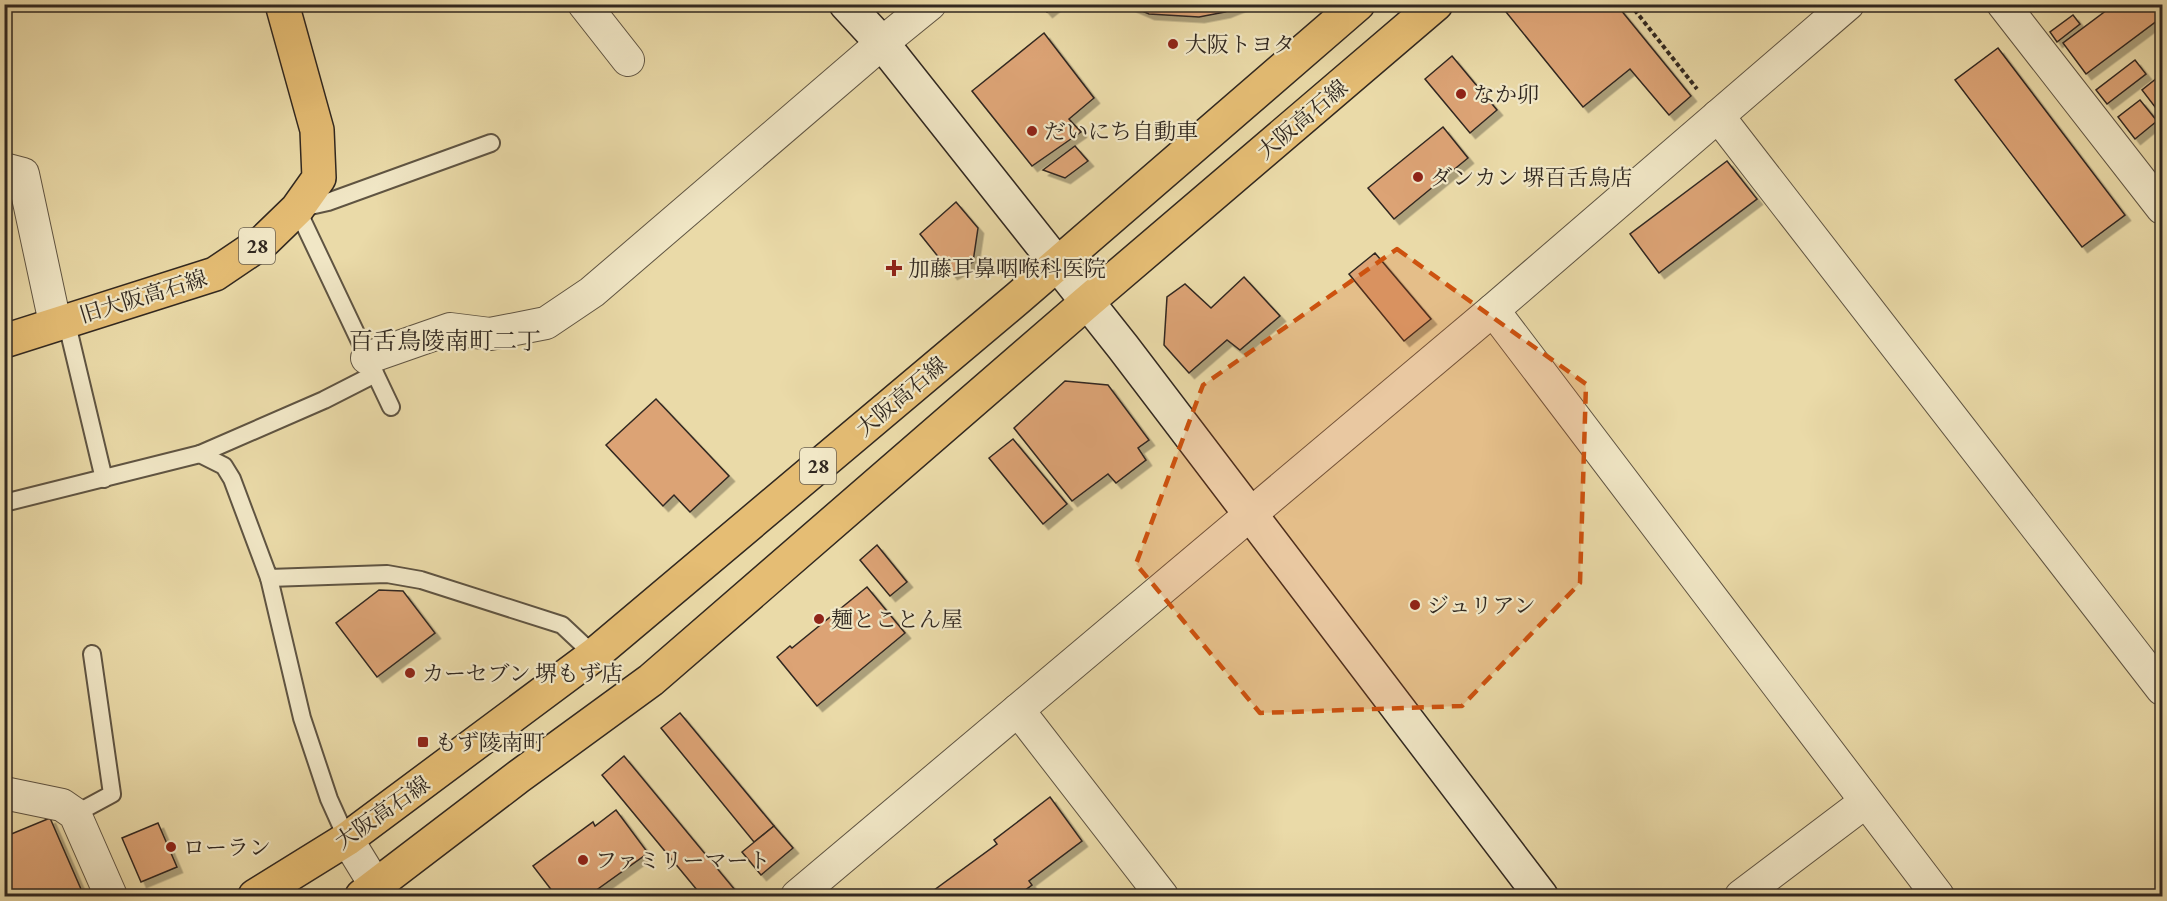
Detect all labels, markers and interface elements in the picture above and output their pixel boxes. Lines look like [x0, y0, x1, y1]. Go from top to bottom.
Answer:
place label: 大阪トヨタ [1185, 30, 1295, 59]
marker: 大阪トヨタ [1166, 37, 1180, 51]
street label: 大阪高石線 [1251, 73, 1354, 166]
place label: なか卯 [1473, 80, 1539, 109]
marker: なか卯 [1454, 87, 1468, 101]
place label: だいにち自動車 [1044, 117, 1198, 146]
marker: だいにち自動車 [1025, 124, 1039, 138]
place label: ダンカン 堺百舌鳥店 [1430, 163, 1633, 192]
marker: ダンカン 堺百舌鳥店 [1411, 170, 1425, 184]
road number: 28 [239, 228, 275, 264]
place label: 加藤耳鼻咽喉科医院 [908, 254, 1106, 283]
marker: 加藤耳鼻咽喉科医院 [885, 259, 903, 277]
street label: 旧大阪高石線 [76, 263, 211, 330]
district label: 百舌鳥陵南町二丁 [349, 325, 541, 356]
street label: 大阪高石線 [850, 350, 953, 443]
road number: 28 [800, 448, 836, 484]
place label: ジュリアン [1427, 591, 1536, 620]
marker: ジュリアン [1408, 598, 1422, 612]
place label: 麺とことん屋 [831, 605, 963, 634]
marker: 麺とことん屋 [812, 612, 826, 626]
place label: カーセブン 堺もず店 [422, 659, 623, 688]
marker: カーセブン 堺もず店 [403, 666, 417, 680]
place label: もず陵南町 [435, 728, 545, 757]
marker: もず陵南町 [416, 735, 430, 749]
street label: 大阪高石線 [329, 769, 436, 856]
place label: ローラン [183, 833, 271, 862]
marker: ローラン [164, 840, 178, 854]
place label: ファミリーマート [595, 846, 771, 875]
marker: ファミリーマート [576, 853, 590, 867]

